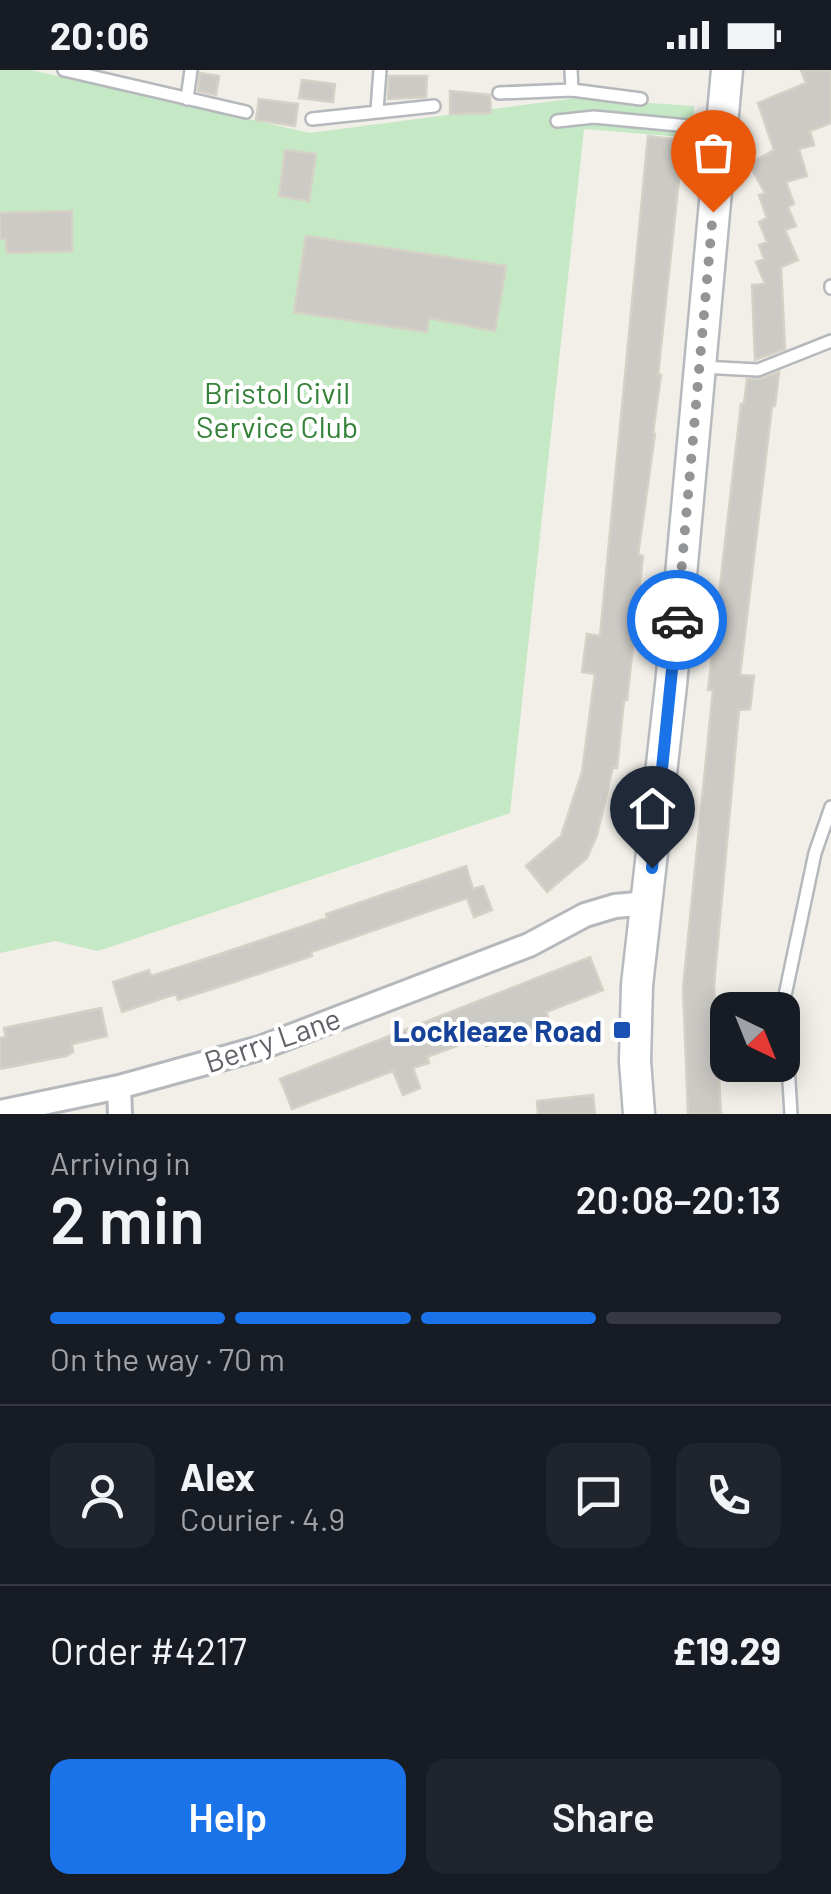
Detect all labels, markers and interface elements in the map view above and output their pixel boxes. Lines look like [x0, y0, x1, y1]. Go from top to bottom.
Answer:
text: 20:06 [50, 12, 149, 58]
pin [671, 110, 756, 213]
icon: bag [686, 125, 741, 180]
park label: Bristol Civil Service Club [196, 374, 358, 444]
courier [627, 570, 727, 670]
icon: car [650, 593, 705, 648]
pin [610, 766, 695, 869]
icon: home [625, 781, 680, 836]
north arrow [710, 992, 800, 1082]
map controls [710, 992, 800, 1082]
street label: Berry Lane [199, 999, 345, 1079]
place label: Lockleaze Road [393, 1012, 602, 1048]
marker: Lockleaze Road [611, 1019, 633, 1041]
text: Arriving in [50, 1143, 190, 1181]
text: 20:08–20:13 [576, 1176, 781, 1222]
text: 2 min [50, 1179, 205, 1257]
text: On the way · 70 m [50, 1339, 285, 1377]
button: person [50, 1443, 155, 1548]
button: chat [546, 1443, 651, 1548]
button: phone [676, 1443, 781, 1548]
text: Alex [180, 1453, 255, 1499]
text: Courier · 4.9 [180, 1499, 345, 1537]
text: Order #4217 [50, 1627, 247, 1673]
text: £19.29 [672, 1627, 781, 1673]
button: Help [50, 1759, 406, 1874]
button: Share [426, 1759, 781, 1874]

